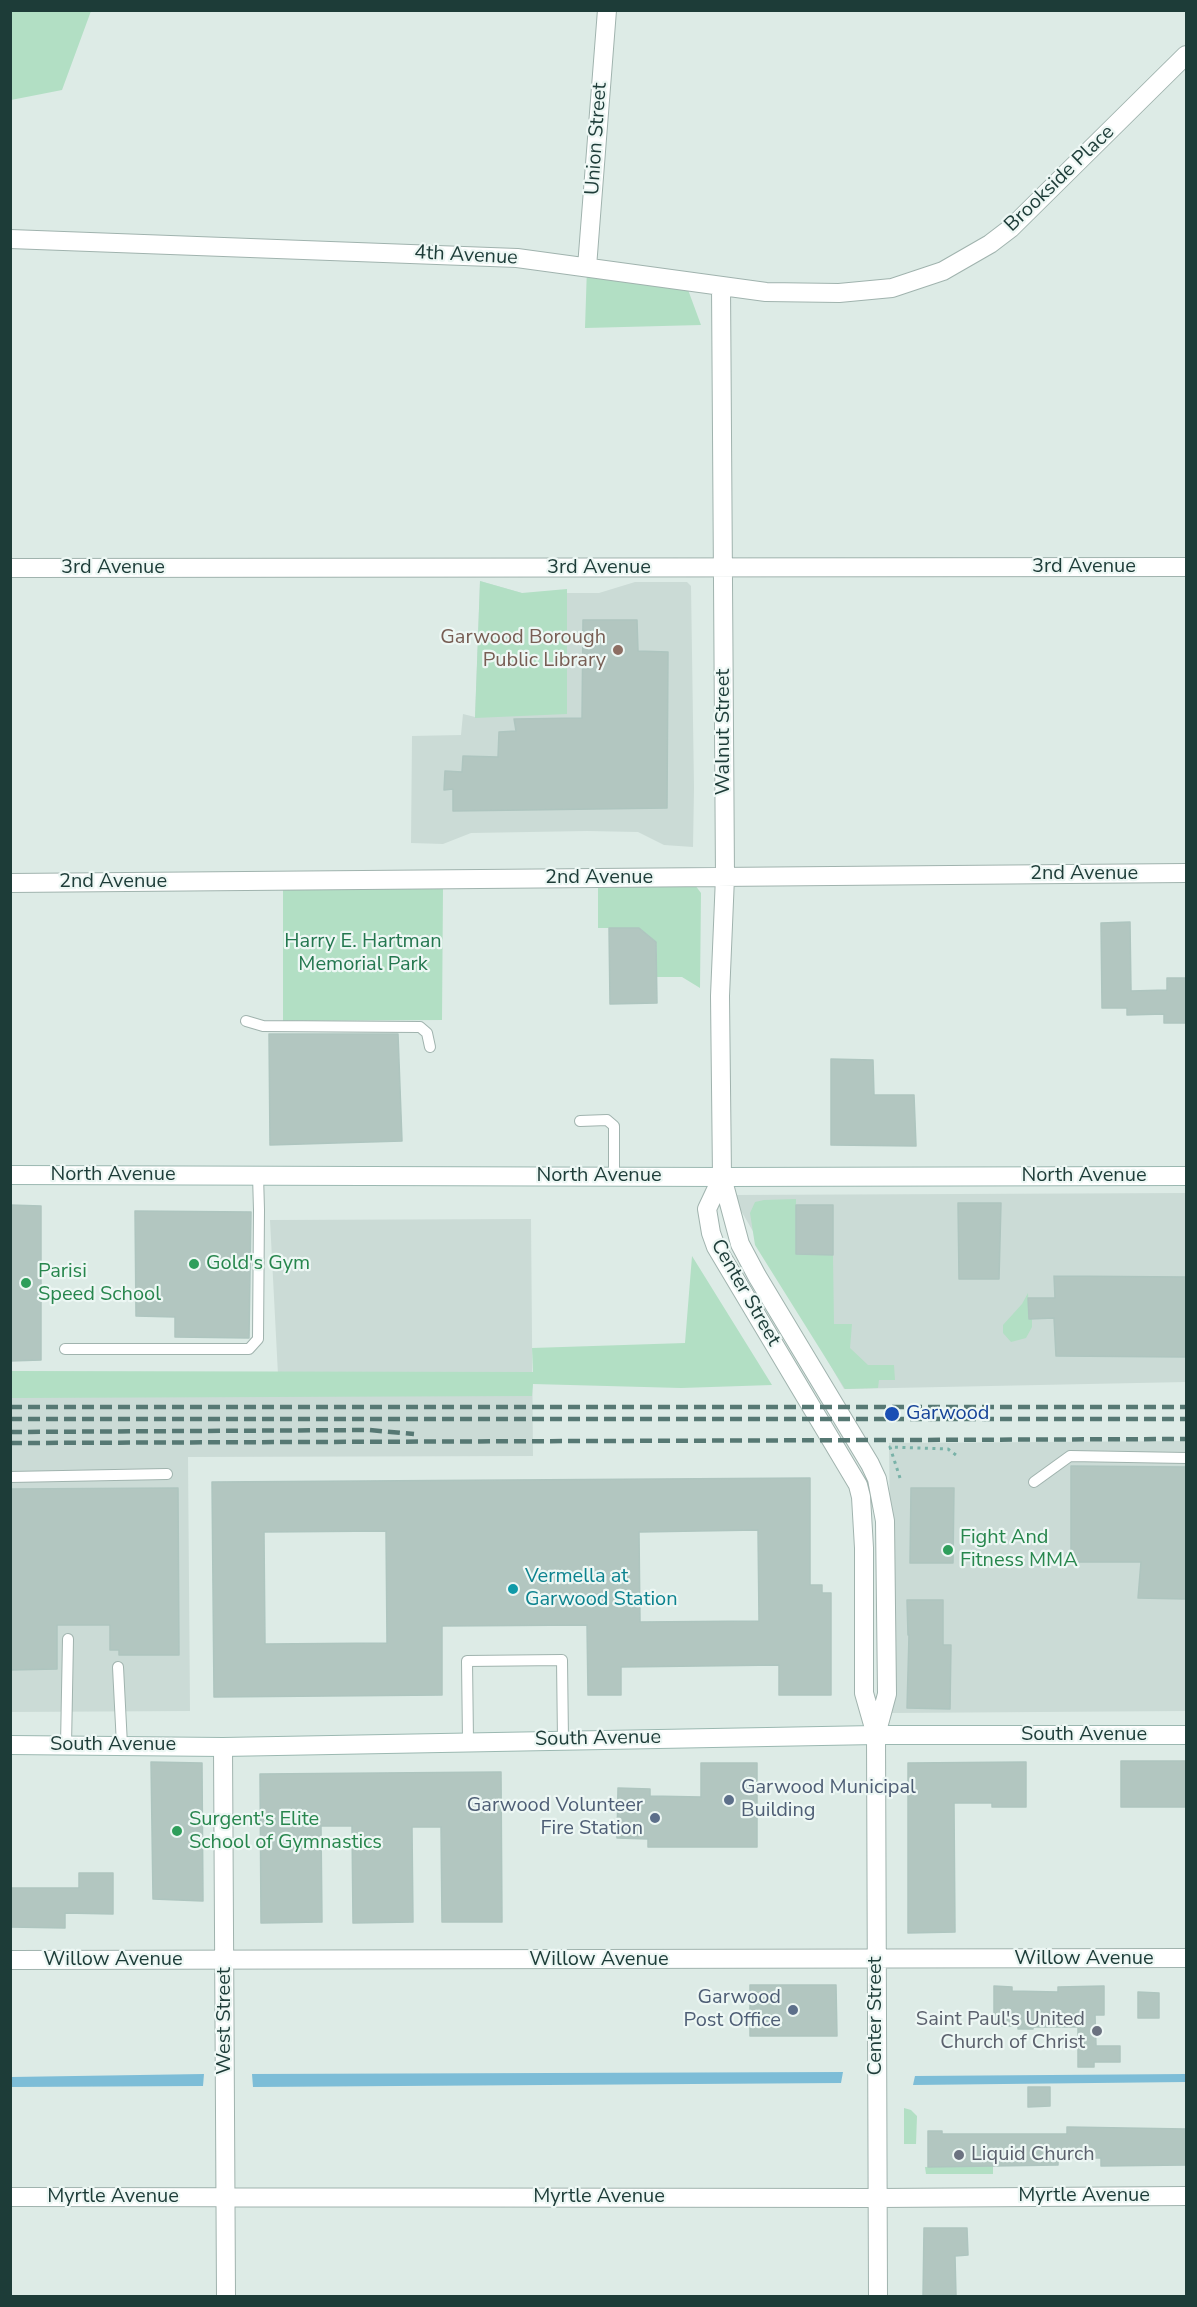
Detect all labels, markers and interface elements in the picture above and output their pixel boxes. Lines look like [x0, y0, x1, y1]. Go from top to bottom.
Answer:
street label: Union Street [581, 82, 613, 196]
street label: Brookside Place [1000, 121, 1120, 237]
street label: 4th Avenue [414, 241, 518, 271]
street label: 3rd Avenue [1032, 555, 1136, 579]
street label: 3rd Avenue [61, 556, 165, 580]
street label: 3rd Avenue [547, 556, 651, 580]
place label: Garwood Borough Public Library [440, 626, 606, 673]
marker: Garwood Borough Public Library [611, 643, 625, 657]
street label: Walnut Street [712, 669, 736, 795]
street label: 2nd Avenue [1030, 862, 1138, 886]
street label: 2nd Avenue [545, 866, 653, 890]
street label: 2nd Avenue [59, 870, 167, 894]
park label: Harry E. Hartman Memorial Park [284, 930, 442, 977]
street label: North Avenue [50, 1163, 176, 1187]
street label: North Avenue [536, 1164, 662, 1188]
street label: North Avenue [1021, 1164, 1147, 1188]
street label: Center Street [705, 1235, 785, 1351]
place label: Gold's Gym [206, 1252, 310, 1276]
marker: Gold's Gym [187, 1257, 201, 1271]
place label: Parisi Speed School [38, 1260, 161, 1307]
marker: Parisi Speed School [19, 1276, 33, 1290]
place label: Garwood [906, 1402, 989, 1426]
marker: Garwood [883, 1405, 901, 1423]
place label: Fight And Fitness MMA [960, 1526, 1078, 1573]
marker: Fight And Fitness MMA [941, 1543, 955, 1557]
place label: Vermella at Garwood Station [525, 1565, 678, 1612]
marker: Vermella at Garwood Station [506, 1582, 520, 1596]
street label: South Avenue [1021, 1723, 1147, 1747]
street label: South Avenue [535, 1726, 661, 1752]
street label: South Avenue [50, 1733, 176, 1757]
place label: Garwood Municipal Building [741, 1776, 916, 1823]
marker: Garwood Municipal Building [722, 1793, 736, 1807]
place label: Garwood Volunteer Fire Station [467, 1794, 643, 1841]
place label: Surgent's Elite School of Gymnastics [189, 1808, 382, 1855]
marker: Garwood Volunteer Fire Station [648, 1811, 662, 1825]
marker: Surgent's Elite School of Gymnastics [170, 1824, 184, 1838]
street label: Willow Avenue [1014, 1947, 1154, 1971]
street label: Willow Avenue [43, 1948, 183, 1972]
street label: Willow Avenue [529, 1948, 669, 1972]
street label: Center Street [864, 1956, 888, 2076]
street label: West Street [213, 1967, 237, 2075]
place label: Garwood Post Office [683, 1986, 781, 2033]
marker: Garwood Post Office [786, 2003, 800, 2017]
place label: Saint Paul's United Church of Christ [916, 2008, 1085, 2055]
marker: Saint Paul's United Church of Christ [1090, 2024, 1104, 2038]
place label: Liquid Church [971, 2143, 1095, 2167]
marker: Liquid Church [952, 2148, 966, 2162]
street label: Myrtle Avenue [1018, 2184, 1150, 2208]
street label: Myrtle Avenue [47, 2185, 179, 2209]
street label: Myrtle Avenue [533, 2185, 665, 2209]

